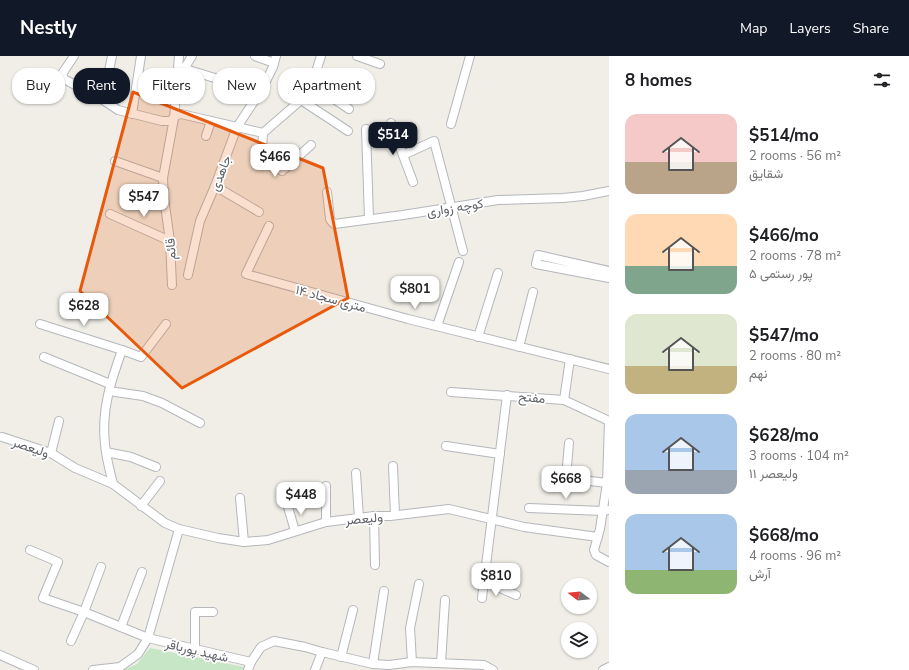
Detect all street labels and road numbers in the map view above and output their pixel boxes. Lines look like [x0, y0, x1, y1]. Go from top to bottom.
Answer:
street label: جاهدی [206, 152, 236, 194]
street label: کوچه زواری [426, 195, 485, 221]
street label: قائم [161, 237, 181, 260]
street label: ۱۴ متری سجاد [293, 281, 368, 317]
street label: مفتح [518, 388, 546, 408]
street label: ولیعصر [9, 433, 52, 463]
street label: ولیعصر [343, 508, 384, 530]
street label: شهید پورباقر [162, 635, 230, 667]

